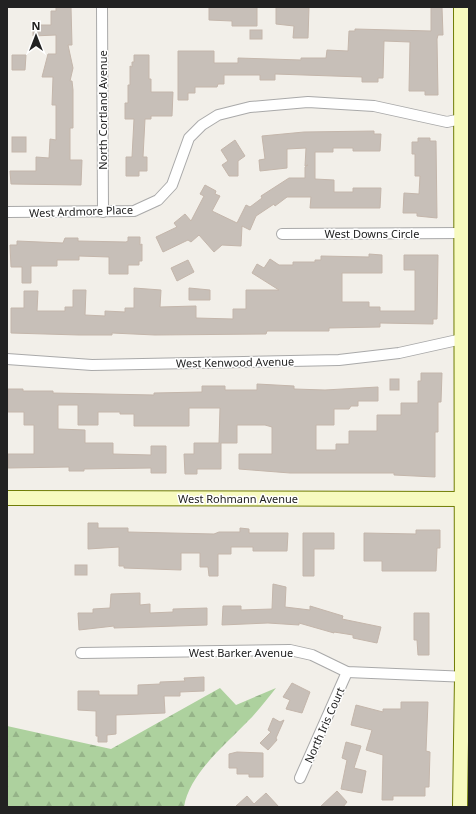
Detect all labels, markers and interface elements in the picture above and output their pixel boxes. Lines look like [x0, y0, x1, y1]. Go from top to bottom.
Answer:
north arrow [16, 16, 56, 56]
text: N [32, 18, 40, 33]
street label: North Cortland Avenue [95, 50, 110, 170]
street label: West Ardmore Place [29, 202, 133, 220]
street label: West Downs Circle [325, 226, 419, 241]
street label: West Kenwood Avenue [176, 353, 294, 371]
street label: West Rohmann Avenue [178, 491, 298, 506]
street label: West Barker Avenue [189, 645, 293, 660]
street label: North Iris Court [301, 685, 347, 765]

